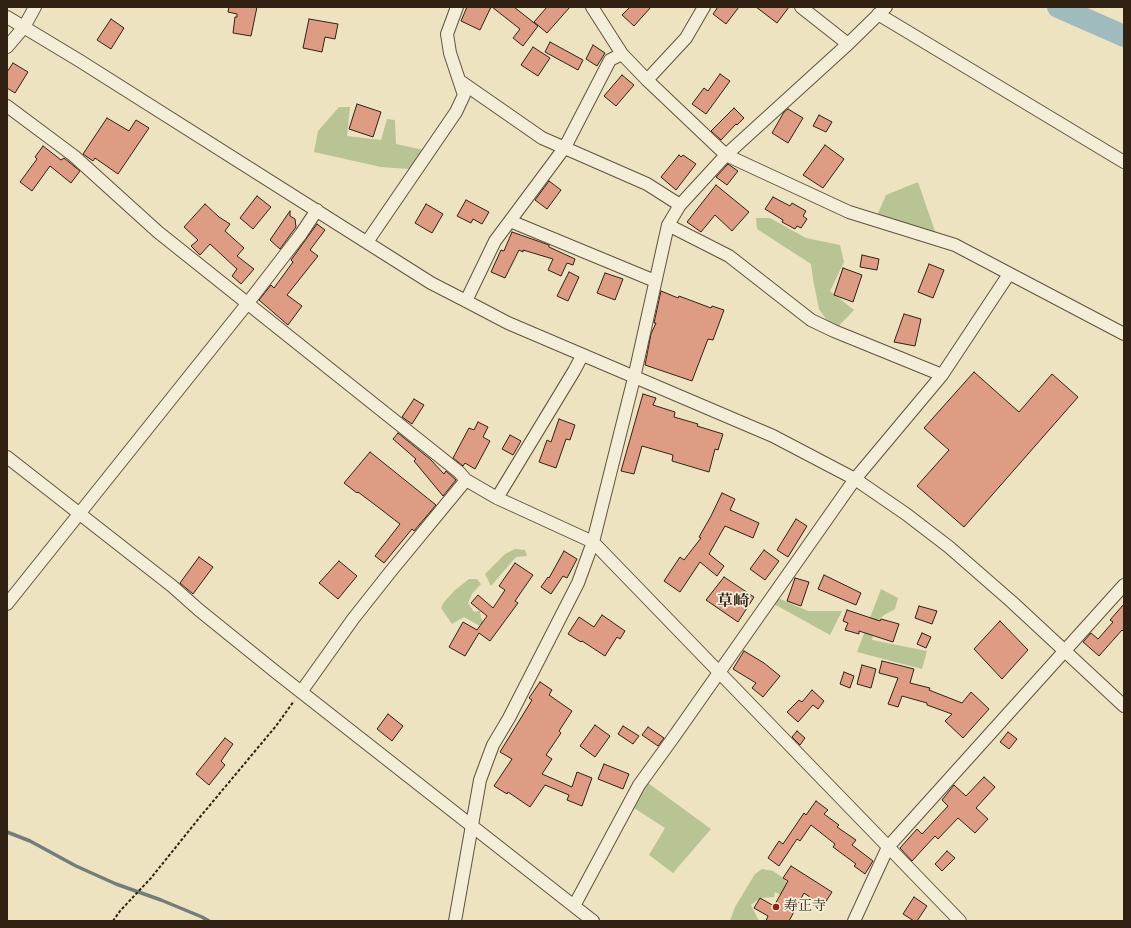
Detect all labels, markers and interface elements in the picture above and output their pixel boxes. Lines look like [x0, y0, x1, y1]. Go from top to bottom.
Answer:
district label: 草崎 [717, 592, 749, 612]
place label: 寿正寺 [784, 899, 826, 915]
marker: 寿正寺 [771, 902, 781, 912]

